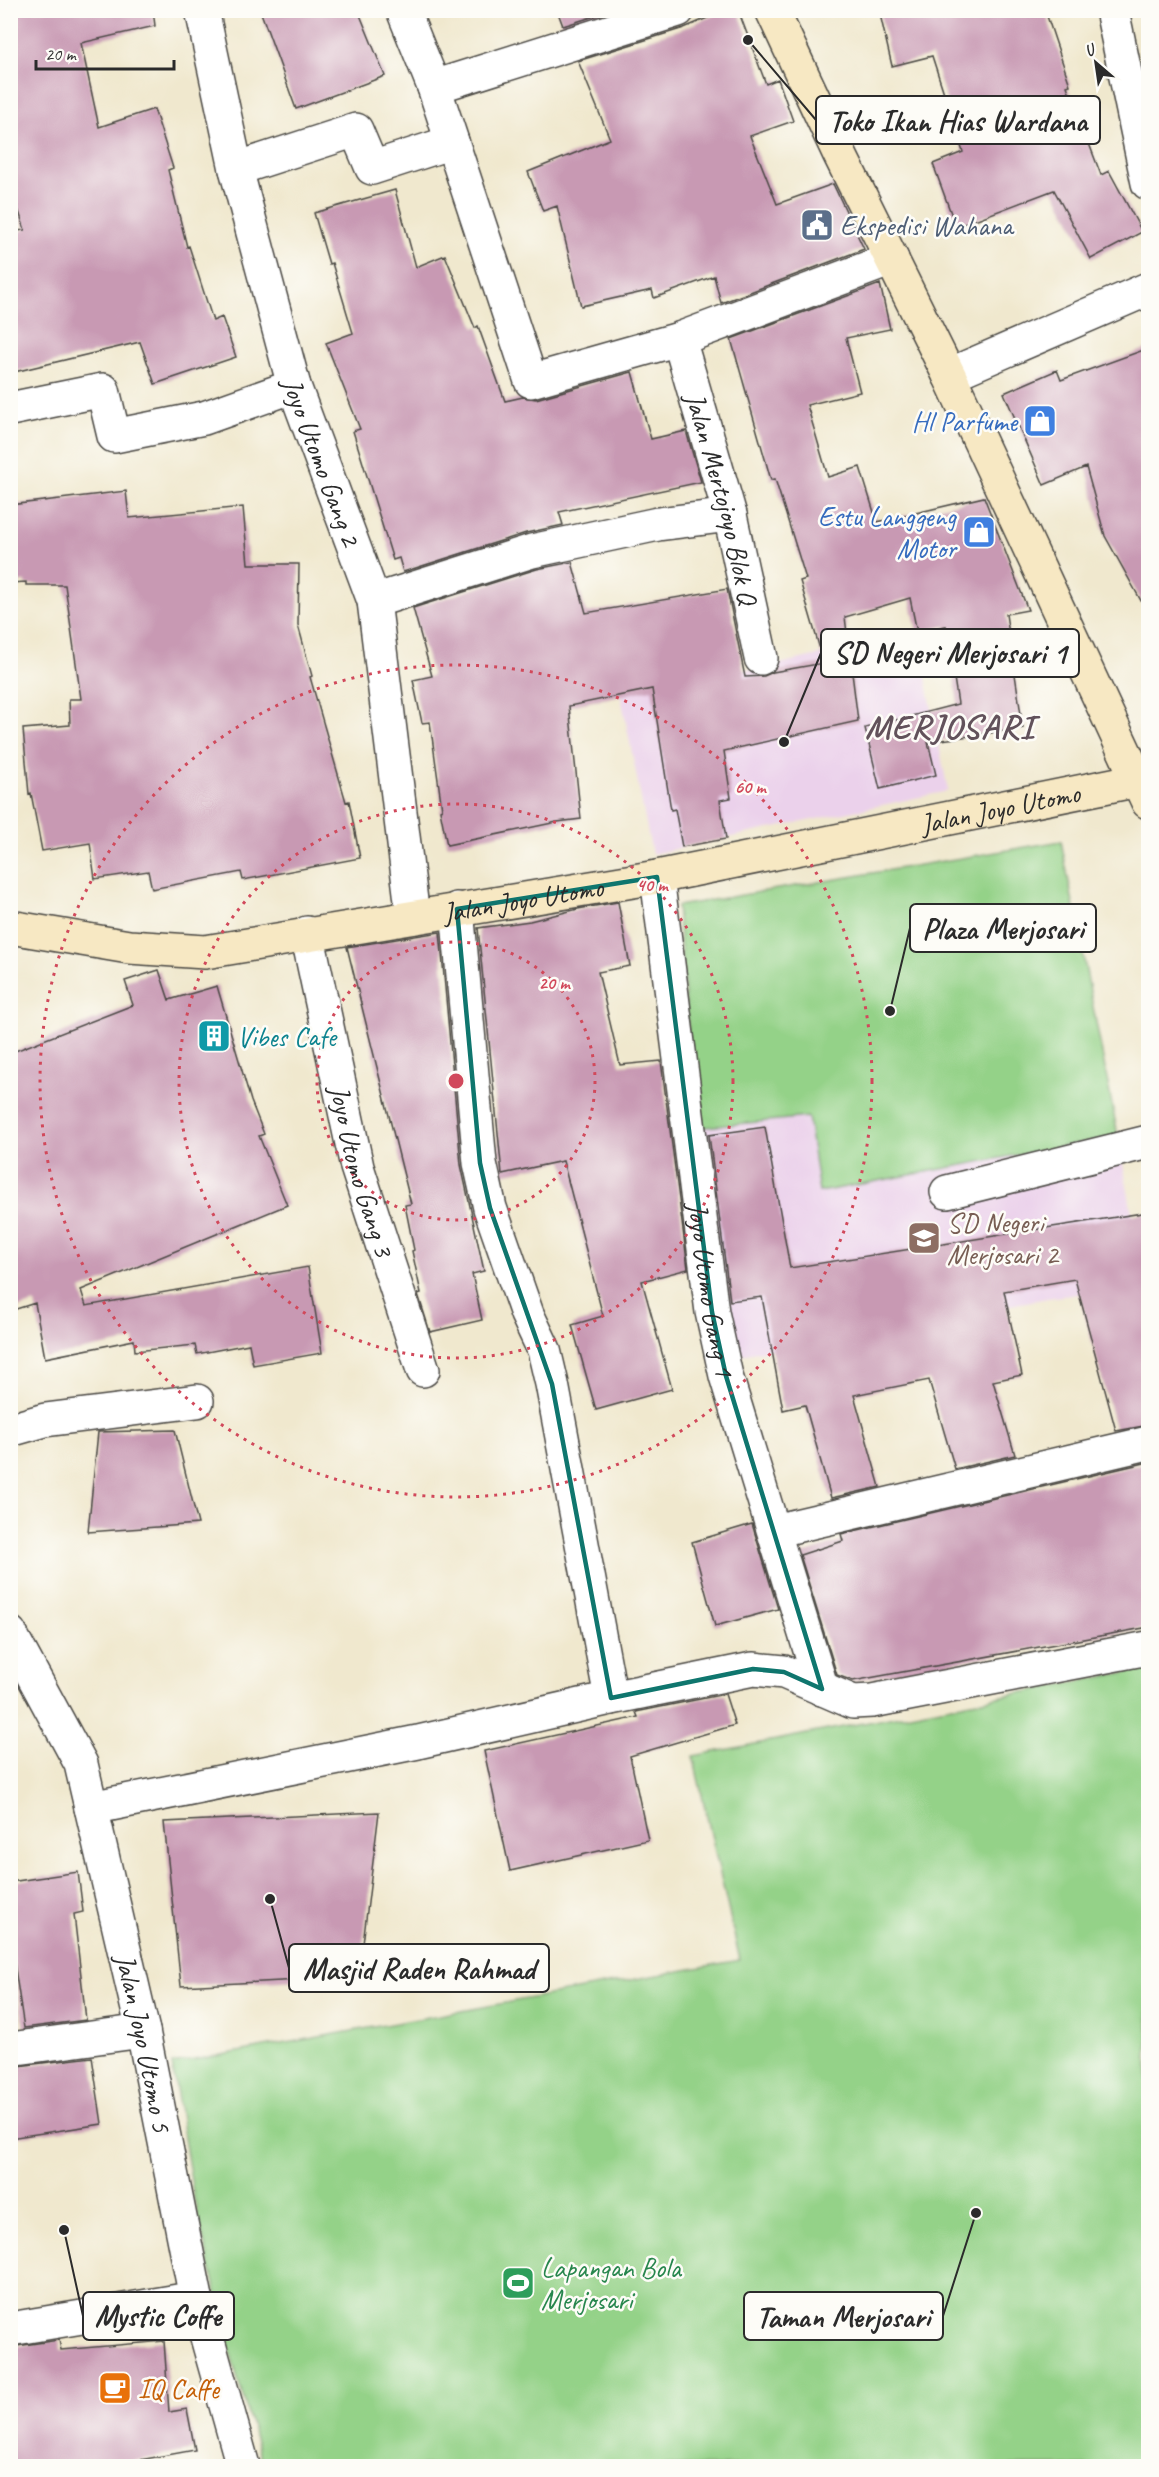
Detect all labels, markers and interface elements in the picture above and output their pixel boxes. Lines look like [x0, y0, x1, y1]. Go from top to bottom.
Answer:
scale bar [36, 33, 174, 71]
north arrow [1066, 33, 1126, 93]
text: U [1081, 39, 1100, 61]
text: 20 m [45, 43, 78, 65]
callout: Toko Ikan Hias Wardana [816, 96, 1100, 144]
text: Toko Ikan Hias Wardana [829, 102, 1090, 140]
public building icon: Ekspedisi Wahana [799, 207, 835, 243]
place label: Ekspedisi Wahana [840, 208, 1015, 243]
street label: Joyo Utomo Gang 2 [274, 373, 370, 553]
street label: Jalan Mertojoyo Blok Q [677, 387, 766, 610]
shop icon: Hl Parfume [1022, 403, 1058, 439]
place label: Hl Parfume [912, 404, 1019, 439]
place label: Estu Langgeng Motor [818, 499, 958, 566]
shop icon: Estu Langgeng Motor [961, 514, 997, 550]
callout: SD Negeri Merjosari 1 [821, 629, 1079, 677]
text: SD Negeri Merjosari 1 [834, 634, 1070, 672]
district label: MERJOSARI [865, 705, 1040, 748]
street label: Jalan Joyo Utomo [915, 775, 1085, 842]
text: 60 m [734, 776, 767, 798]
street label: Jalan Joyo Utomo [438, 869, 608, 931]
text: 40 m [637, 874, 669, 896]
callout: Plaza Merjosari [910, 904, 1096, 952]
text: Plaza Merjosari [922, 910, 1088, 948]
text: 20 m [539, 972, 571, 994]
building icon: Vibes Cafe [196, 1018, 232, 1054]
place label: Vibes Cafe [237, 1019, 338, 1054]
centre of rings [446, 1071, 466, 1091]
street label: Joyo Utomo Gang 3 [322, 1080, 403, 1263]
street label: Joyo Utomo Gang 1 [680, 1198, 743, 1381]
place label: SD Negeri Merjosari 2 [947, 1205, 1060, 1272]
school or university icon: SD Negeri Merjosari 2 [906, 1220, 942, 1256]
callout: Masjid Raden Rahmad [289, 1944, 549, 1992]
street label: Jalan Joyo Utomo 5 [107, 1949, 180, 2136]
text: Masjid Raden Rahmad [303, 1950, 540, 1988]
place label: Lapangan Bola Merjosari [541, 2250, 683, 2317]
sports icon: Lapangan Bola Merjosari [500, 2265, 536, 2301]
callout: Mystic Coffe [83, 2292, 234, 2340]
callout: Taman Merjosari [744, 2292, 943, 2340]
text: Mystic Coffe [95, 2297, 223, 2335]
text: Taman Merjosari [756, 2298, 934, 2336]
cafe icon: IQ Caffe [97, 2370, 133, 2406]
place label: IQ Caffe [138, 2371, 221, 2406]

